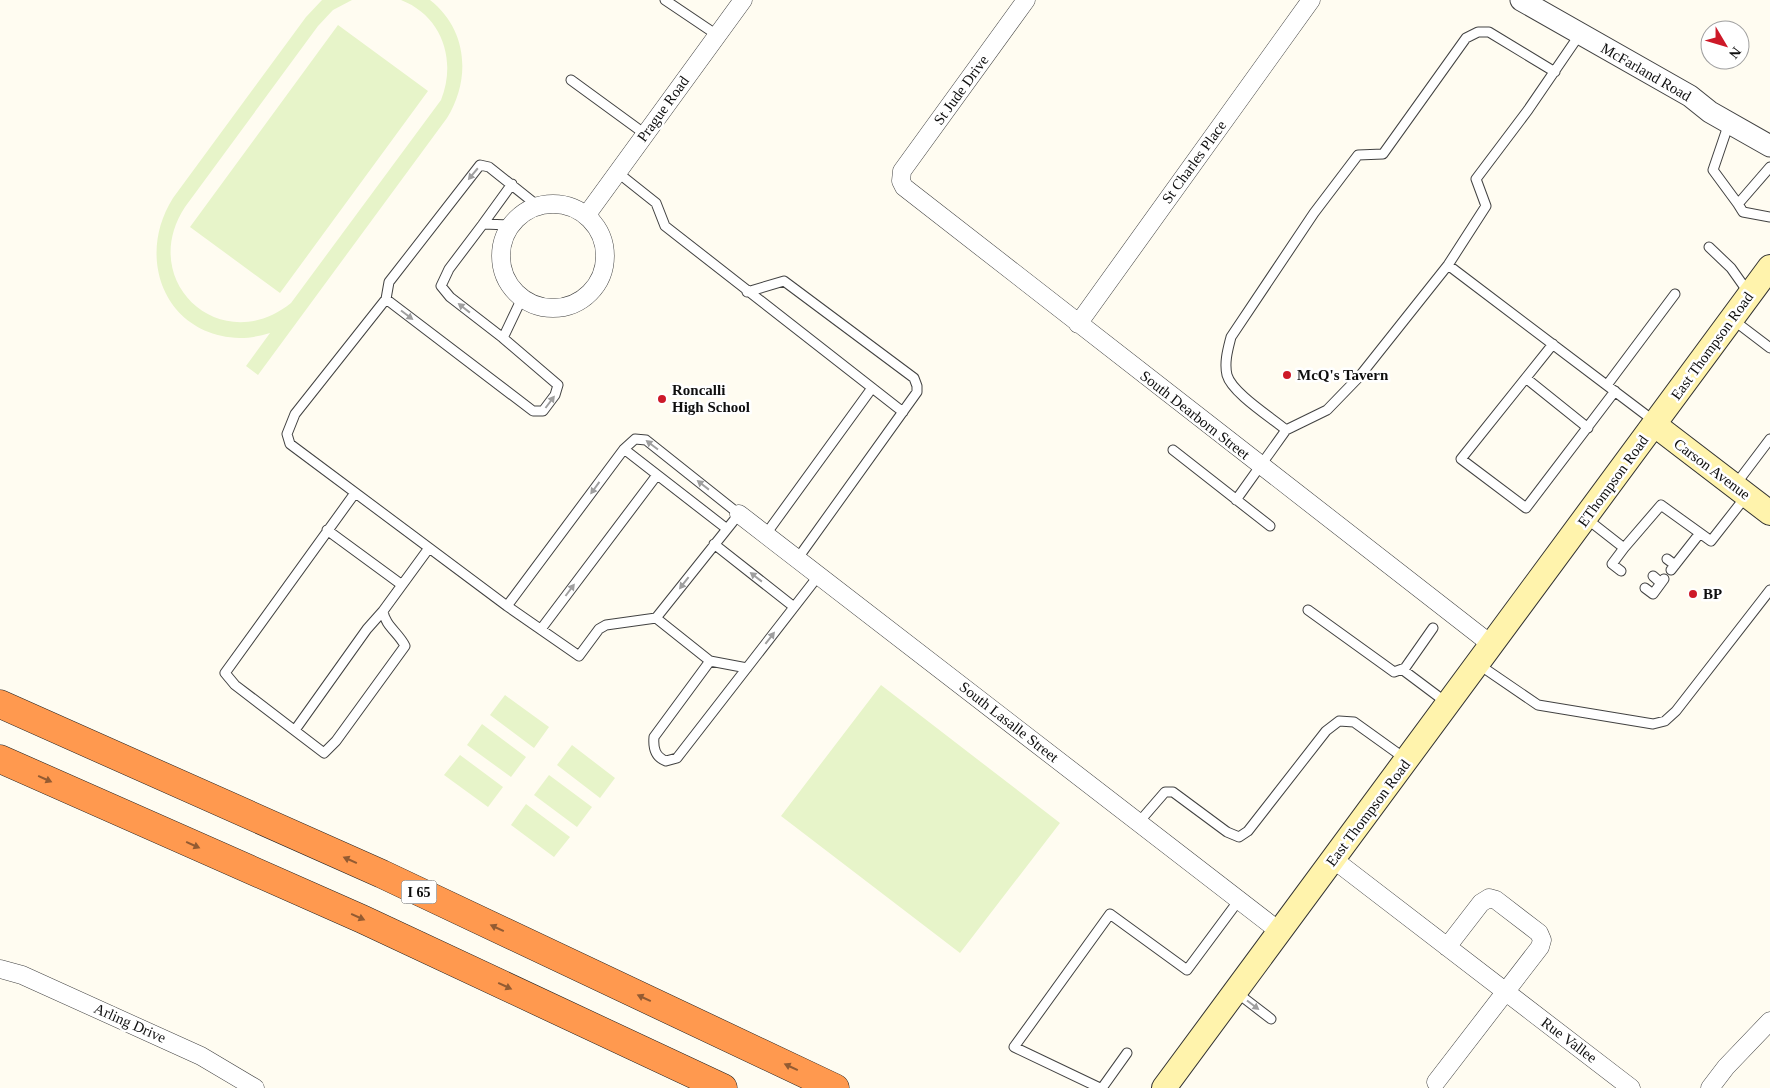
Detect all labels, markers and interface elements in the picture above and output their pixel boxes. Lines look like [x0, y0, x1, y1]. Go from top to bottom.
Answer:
north arrow [1700, 20, 1750, 70]
street label: McFarland Road [1598, 40, 1694, 104]
text: N [1726, 44, 1744, 61]
street label: St Jude Drive [931, 52, 992, 128]
street label: Prague Road [634, 73, 692, 145]
street label: St Charles Place [1159, 117, 1230, 206]
one-way arrow [467, 167, 478, 180]
street label: East Thompson Road [1668, 289, 1757, 403]
one-way arrow [458, 303, 471, 314]
one-way arrow [400, 309, 413, 320]
street label: South Dearborn Street [1137, 367, 1253, 463]
place label: McQ's Tavern [1297, 367, 1389, 383]
marker: McQ's Tavern [1281, 369, 1293, 381]
place label: Roncalli High School [672, 382, 750, 415]
marker: Roncalli High School [656, 393, 668, 405]
one-way arrow [544, 396, 555, 409]
street label: EThompson Road [1575, 432, 1652, 530]
street label: Carson Avenue [1671, 435, 1753, 503]
one-way arrow [646, 440, 659, 451]
one-way arrow [697, 480, 710, 491]
one-way arrow [589, 481, 600, 494]
one-way arrow [749, 572, 763, 582]
one-way arrow [679, 576, 690, 589]
one-way arrow [565, 584, 576, 597]
place label: BP [1703, 586, 1722, 602]
marker: BP [1687, 588, 1699, 600]
one-way arrow [765, 632, 776, 645]
street label: South Lasalle Street [956, 679, 1062, 766]
street label: East Thompson Road [1323, 756, 1413, 869]
one-way arrow [38, 775, 52, 783]
one-way arrow [186, 841, 200, 849]
one-way arrow [343, 855, 357, 863]
road number: I 65 [402, 880, 436, 904]
one-way arrow [351, 914, 365, 922]
one-way arrow [490, 924, 504, 932]
one-way arrow [498, 982, 512, 990]
one-way arrow [637, 993, 651, 1001]
street label: Arling Drive [92, 1000, 169, 1046]
one-way arrow [1246, 1000, 1259, 1011]
street label: Rue Vallee [1538, 1014, 1600, 1066]
one-way arrow [784, 1063, 798, 1071]

